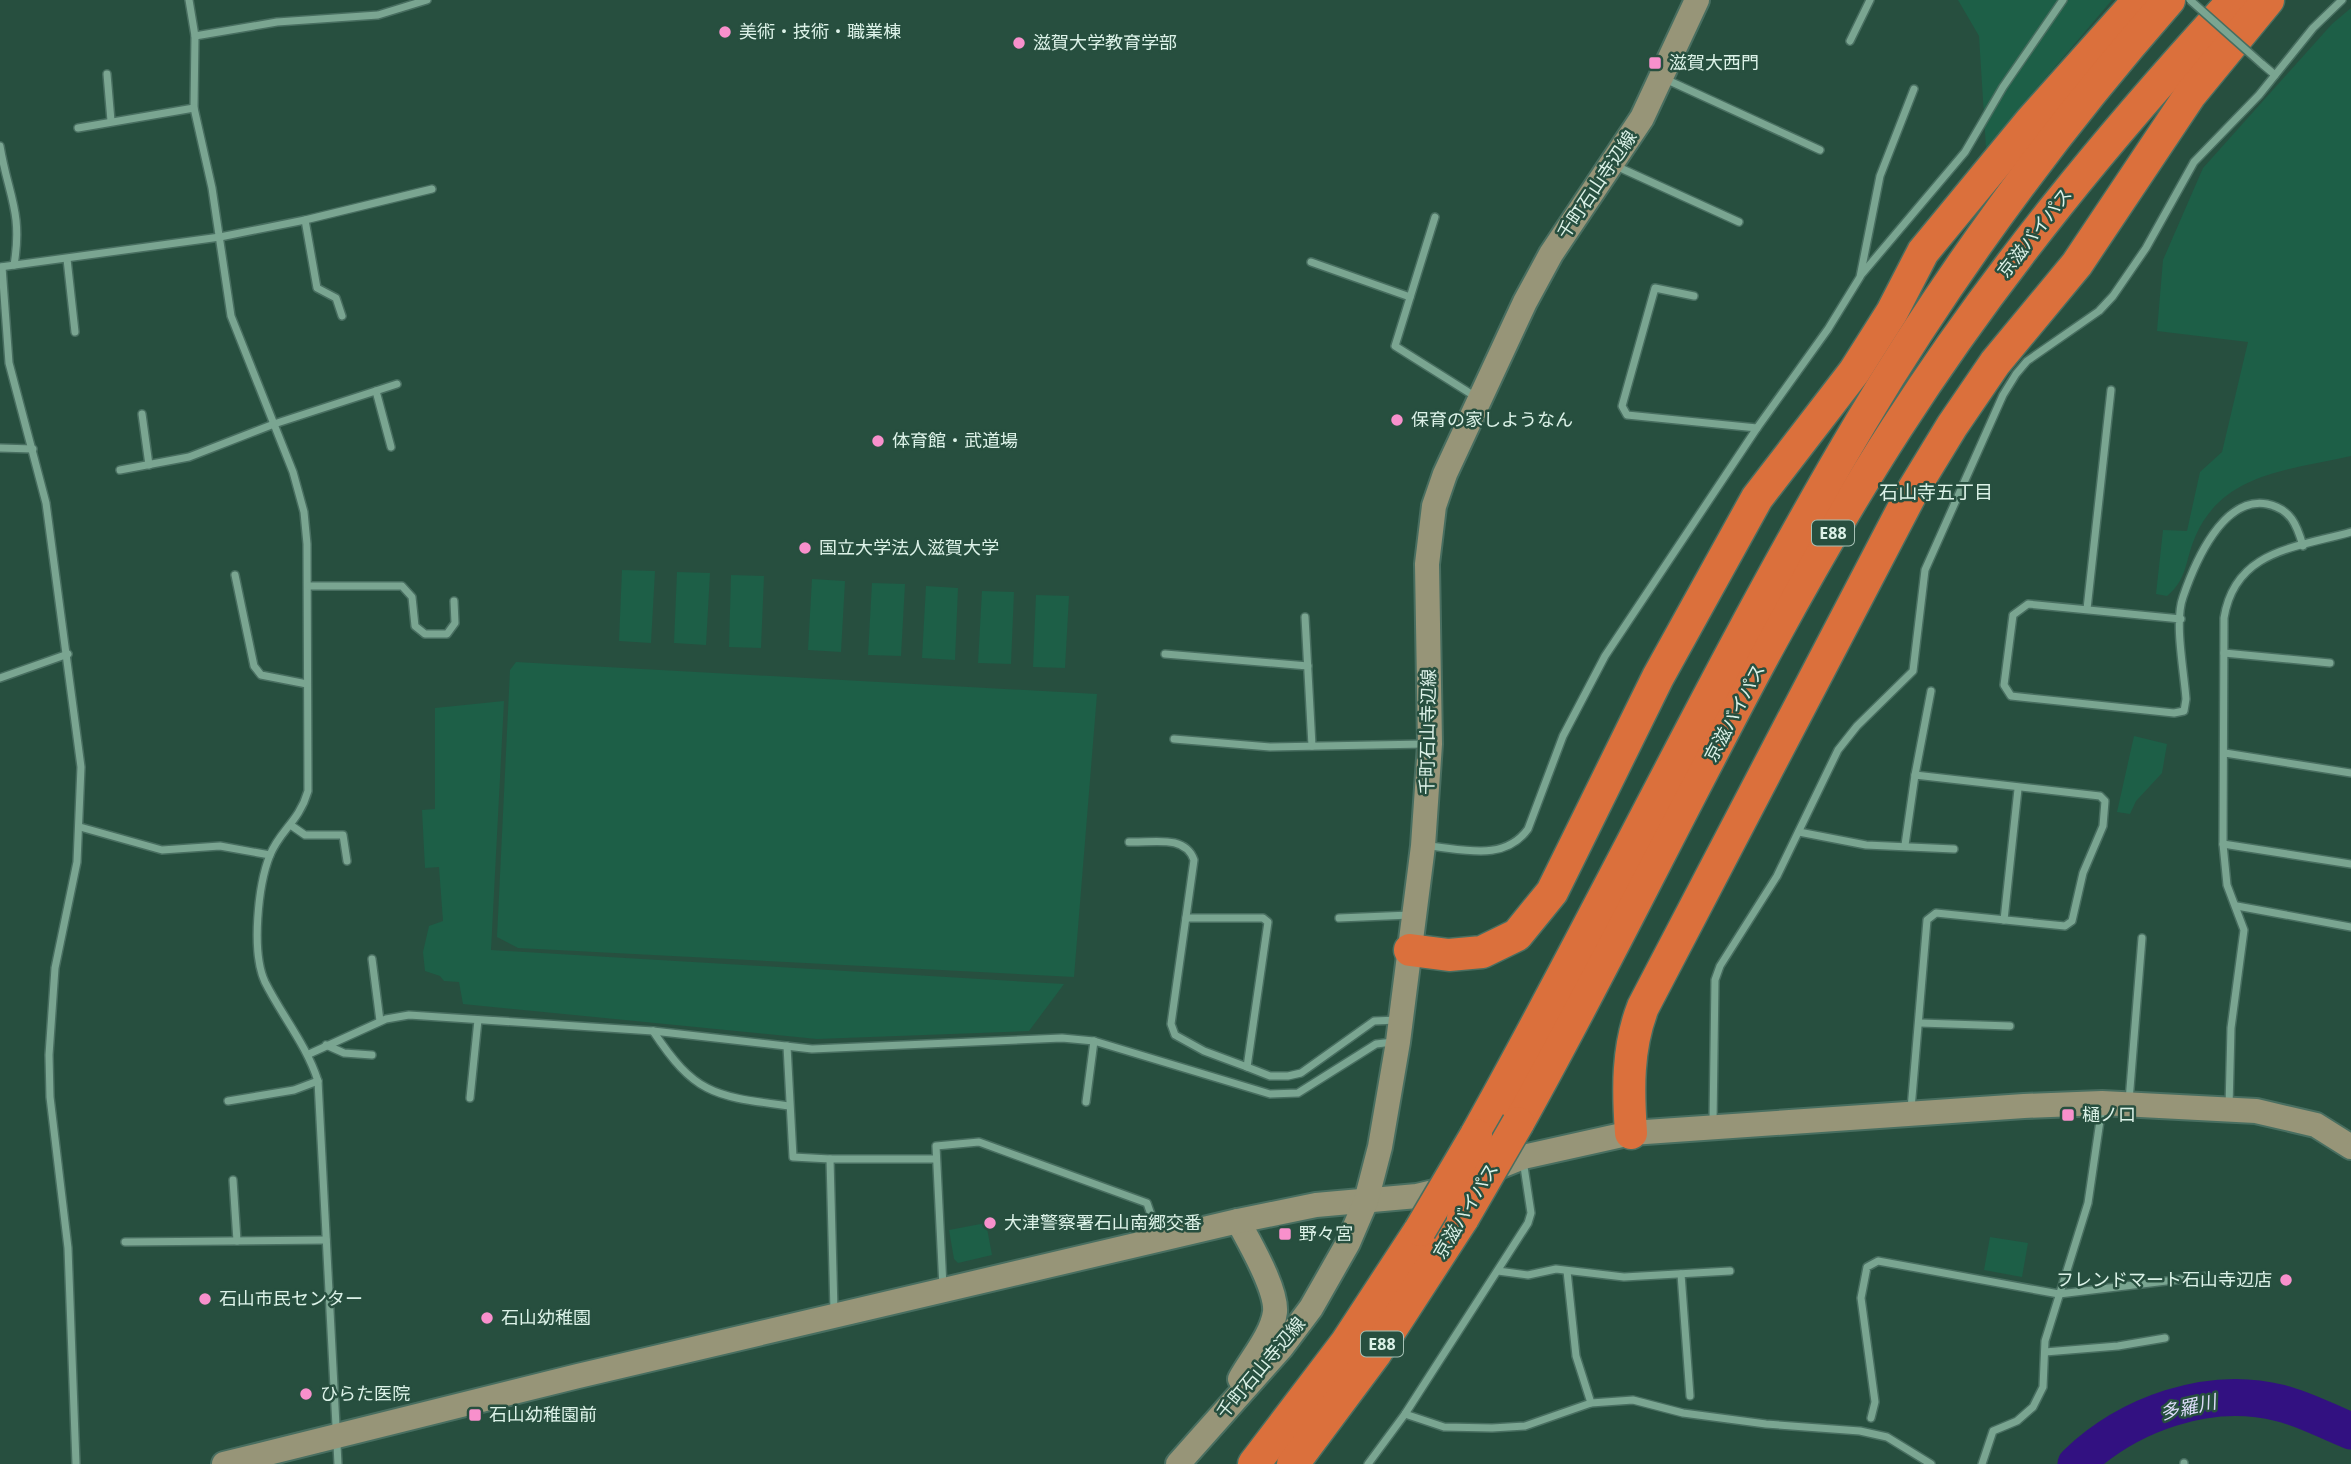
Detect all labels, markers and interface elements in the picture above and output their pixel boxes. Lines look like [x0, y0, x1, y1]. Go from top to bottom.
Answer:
place label: 美術・技術・職業棟 [739, 19, 901, 43]
marker: 美術・技術・職業棟 [717, 24, 733, 40]
place label: 滋賀大学教育学部 [1033, 30, 1177, 54]
marker: 滋賀大学教育学部 [1011, 35, 1027, 51]
place label: 滋賀大西門 [1669, 50, 1759, 74]
marker: 滋賀大西門 [1647, 55, 1663, 71]
street label: 千町石山寺辺線 [1551, 126, 1641, 243]
street label: 京滋バイパス [1992, 183, 2077, 282]
place label: 保育の家しようなん [1411, 407, 1573, 431]
marker: 保育の家しようなん [1389, 412, 1405, 428]
place label: 体育館・武道場 [892, 428, 1018, 452]
marker: 体育館・武道場 [870, 433, 886, 449]
district label: 石山寺五丁目 [1879, 479, 1993, 505]
road number: E88 [1812, 520, 1854, 546]
place label: 国立大学法人滋賀大学 [819, 535, 999, 559]
marker: 国立大学法人滋賀大学 [797, 540, 813, 556]
street label: 京滋バイパス [1698, 659, 1770, 766]
street label: 千町石山寺辺線 [1414, 669, 1440, 795]
place label: 樋ノ口 [2082, 1102, 2136, 1126]
marker: 樋ノ口 [2060, 1107, 2076, 1123]
street label: 京滋バイパス [1427, 1158, 1503, 1263]
place label: 大津警察署石山南郷交番 [1004, 1210, 1202, 1234]
marker: 大津警察署石山南郷交番 [982, 1215, 998, 1231]
place label: 野々宮 [1299, 1221, 1353, 1245]
marker: 野々宮 [1277, 1226, 1293, 1242]
place label: フレンドマート石山寺辺店 [2056, 1267, 2272, 1291]
marker: フレンドマート石山寺辺店 [2278, 1272, 2294, 1288]
place label: 石山市民センター [219, 1286, 363, 1310]
marker: 石山市民センター [197, 1291, 213, 1307]
place label: 石山幼稚園 [501, 1305, 591, 1329]
marker: 石山幼稚園 [479, 1310, 495, 1326]
street label: 千町石山寺辺線 [1211, 1311, 1310, 1423]
road number: E88 [1361, 1332, 1403, 1356]
place label: ひらた医院 [320, 1381, 410, 1405]
marker: ひらた医院 [298, 1386, 314, 1402]
water label: 多羅川 [2157, 1388, 2221, 1426]
place label: 石山幼稚園前 [489, 1402, 597, 1426]
marker: 石山幼稚園前 [467, 1407, 483, 1423]

